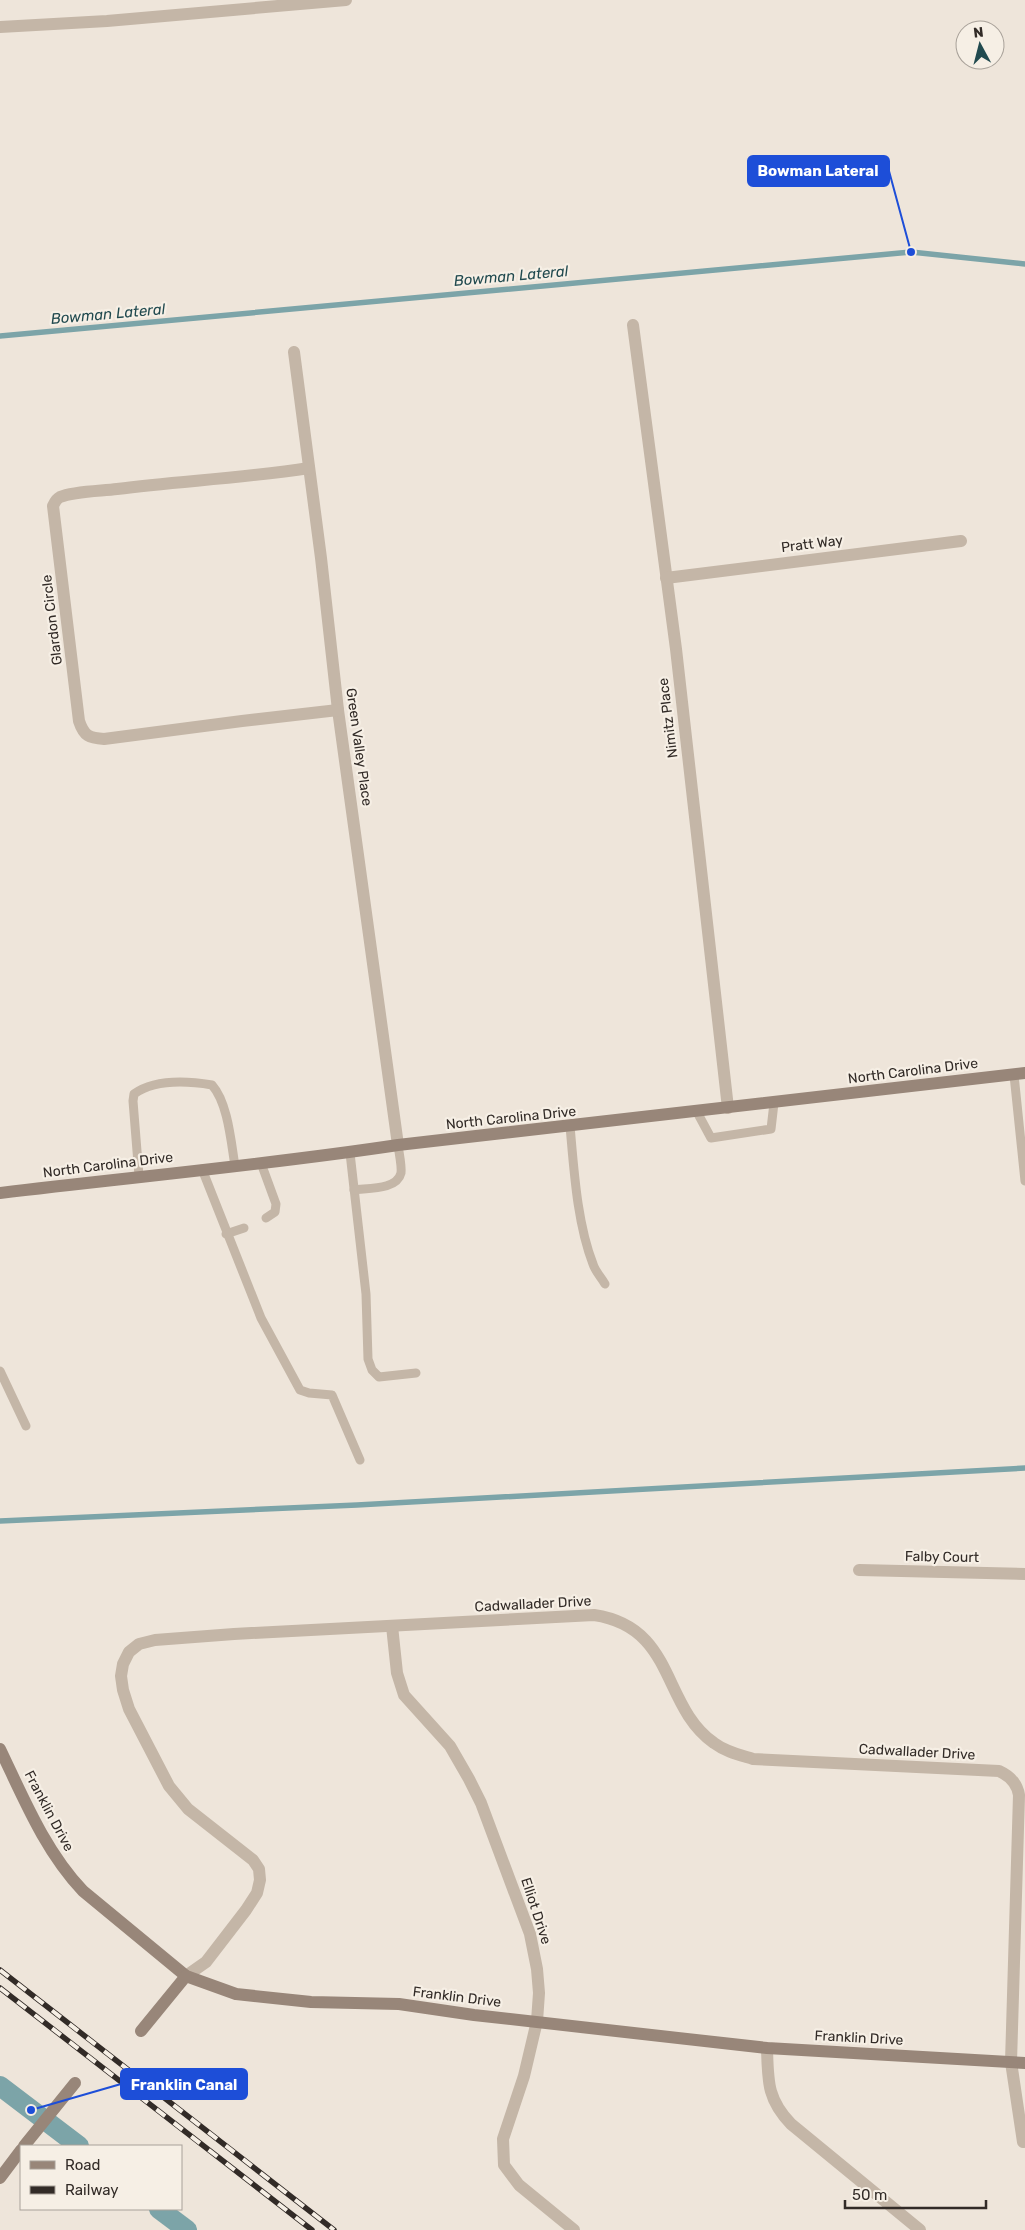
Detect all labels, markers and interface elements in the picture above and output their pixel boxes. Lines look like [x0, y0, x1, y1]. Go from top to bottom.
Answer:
north arrow [955, 20, 1005, 70]
text: N [972, 24, 985, 42]
callout: Bowman Lateral [748, 156, 889, 186]
text: Bowman Lateral [758, 162, 878, 180]
water label: Bowman Lateral [453, 262, 569, 290]
water label: Bowman Lateral [50, 300, 166, 328]
street label: Pratt Way [780, 532, 844, 556]
street label: Glardon Circle [38, 574, 66, 666]
street label: Nimitz Place [655, 677, 681, 759]
street label: Green Valley Place [342, 687, 376, 807]
street label: North Carolina Drive [847, 1055, 979, 1087]
street label: North Carolina Drive [445, 1103, 577, 1133]
street label: North Carolina Drive [42, 1149, 174, 1181]
street label: Falby Court [905, 1548, 980, 1566]
street label: Cadwallader Drive [474, 1592, 592, 1616]
street label: Cadwallader Drive [858, 1740, 976, 1764]
street label: Franklin Drive [21, 1768, 77, 1854]
street label: Elliot Drive [517, 1875, 555, 1947]
street label: Franklin Drive [412, 1983, 502, 2011]
street label: Franklin Drive [814, 2027, 904, 2049]
callout: Franklin Canal [121, 2069, 247, 2099]
text: Franklin Canal [131, 2076, 237, 2094]
legend [20, 2145, 182, 2210]
text: Road [65, 2156, 101, 2174]
scale bar [845, 2178, 986, 2210]
text: Railway [65, 2181, 119, 2199]
text: 50 m [852, 2186, 887, 2204]

